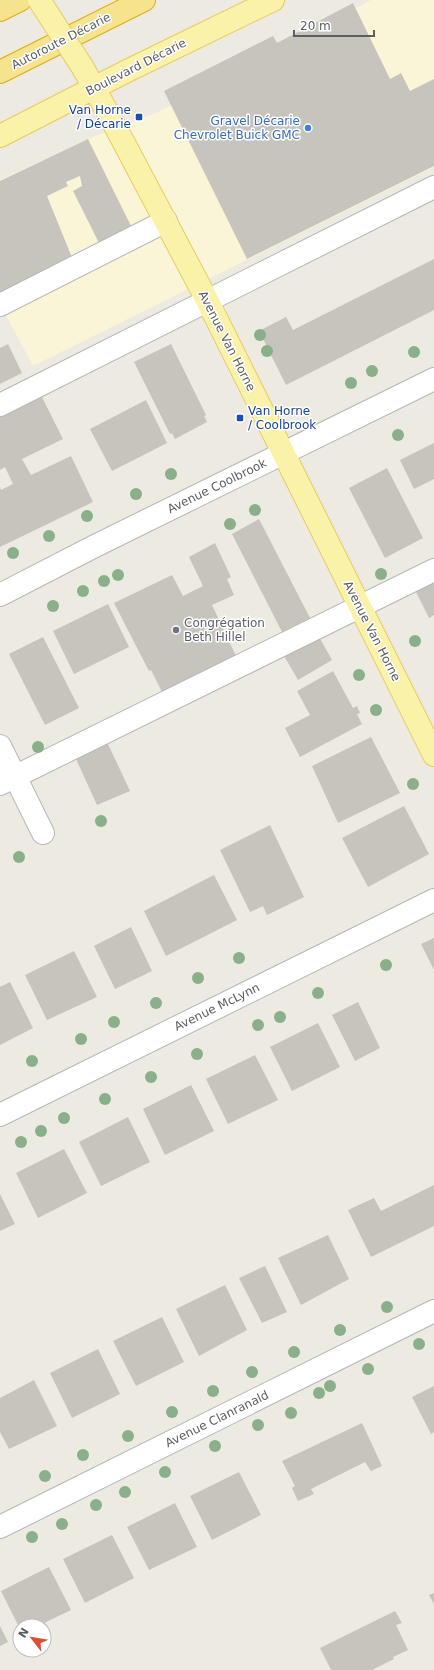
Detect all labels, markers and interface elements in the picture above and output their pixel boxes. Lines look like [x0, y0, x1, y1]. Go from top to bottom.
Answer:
street label: Autoroute Décarie [9, 10, 113, 72]
scale bar [294, 12, 374, 38]
text: 20 m [300, 19, 331, 33]
street label: Boulevard Décarie [83, 36, 189, 98]
place label: Van Horne / Décarie [69, 103, 131, 131]
marker: Van Horne / Décarie [134, 112, 144, 122]
place label: Gravel Décarie Chevrolet Buick GMC [174, 114, 300, 142]
marker: Gravel Décarie Chevrolet Buick GMC [303, 123, 313, 133]
street label: Avenue Van Horne [196, 289, 258, 393]
place label: Van Horne / Coolbrook [248, 404, 316, 432]
marker: Van Horne / Coolbrook [235, 413, 245, 423]
street label: Avenue Coolbrook [165, 456, 269, 516]
street label: Avenue Van Horne [341, 579, 403, 683]
place label: Congrégation Beth Hillel [184, 616, 265, 644]
marker: Congrégation Beth Hillel [171, 625, 181, 635]
street label: Avenue McLynn [172, 980, 262, 1034]
street label: Avenue Clanranald [163, 1388, 271, 1450]
north arrow [12, 1618, 52, 1658]
text: N [16, 1626, 32, 1640]

